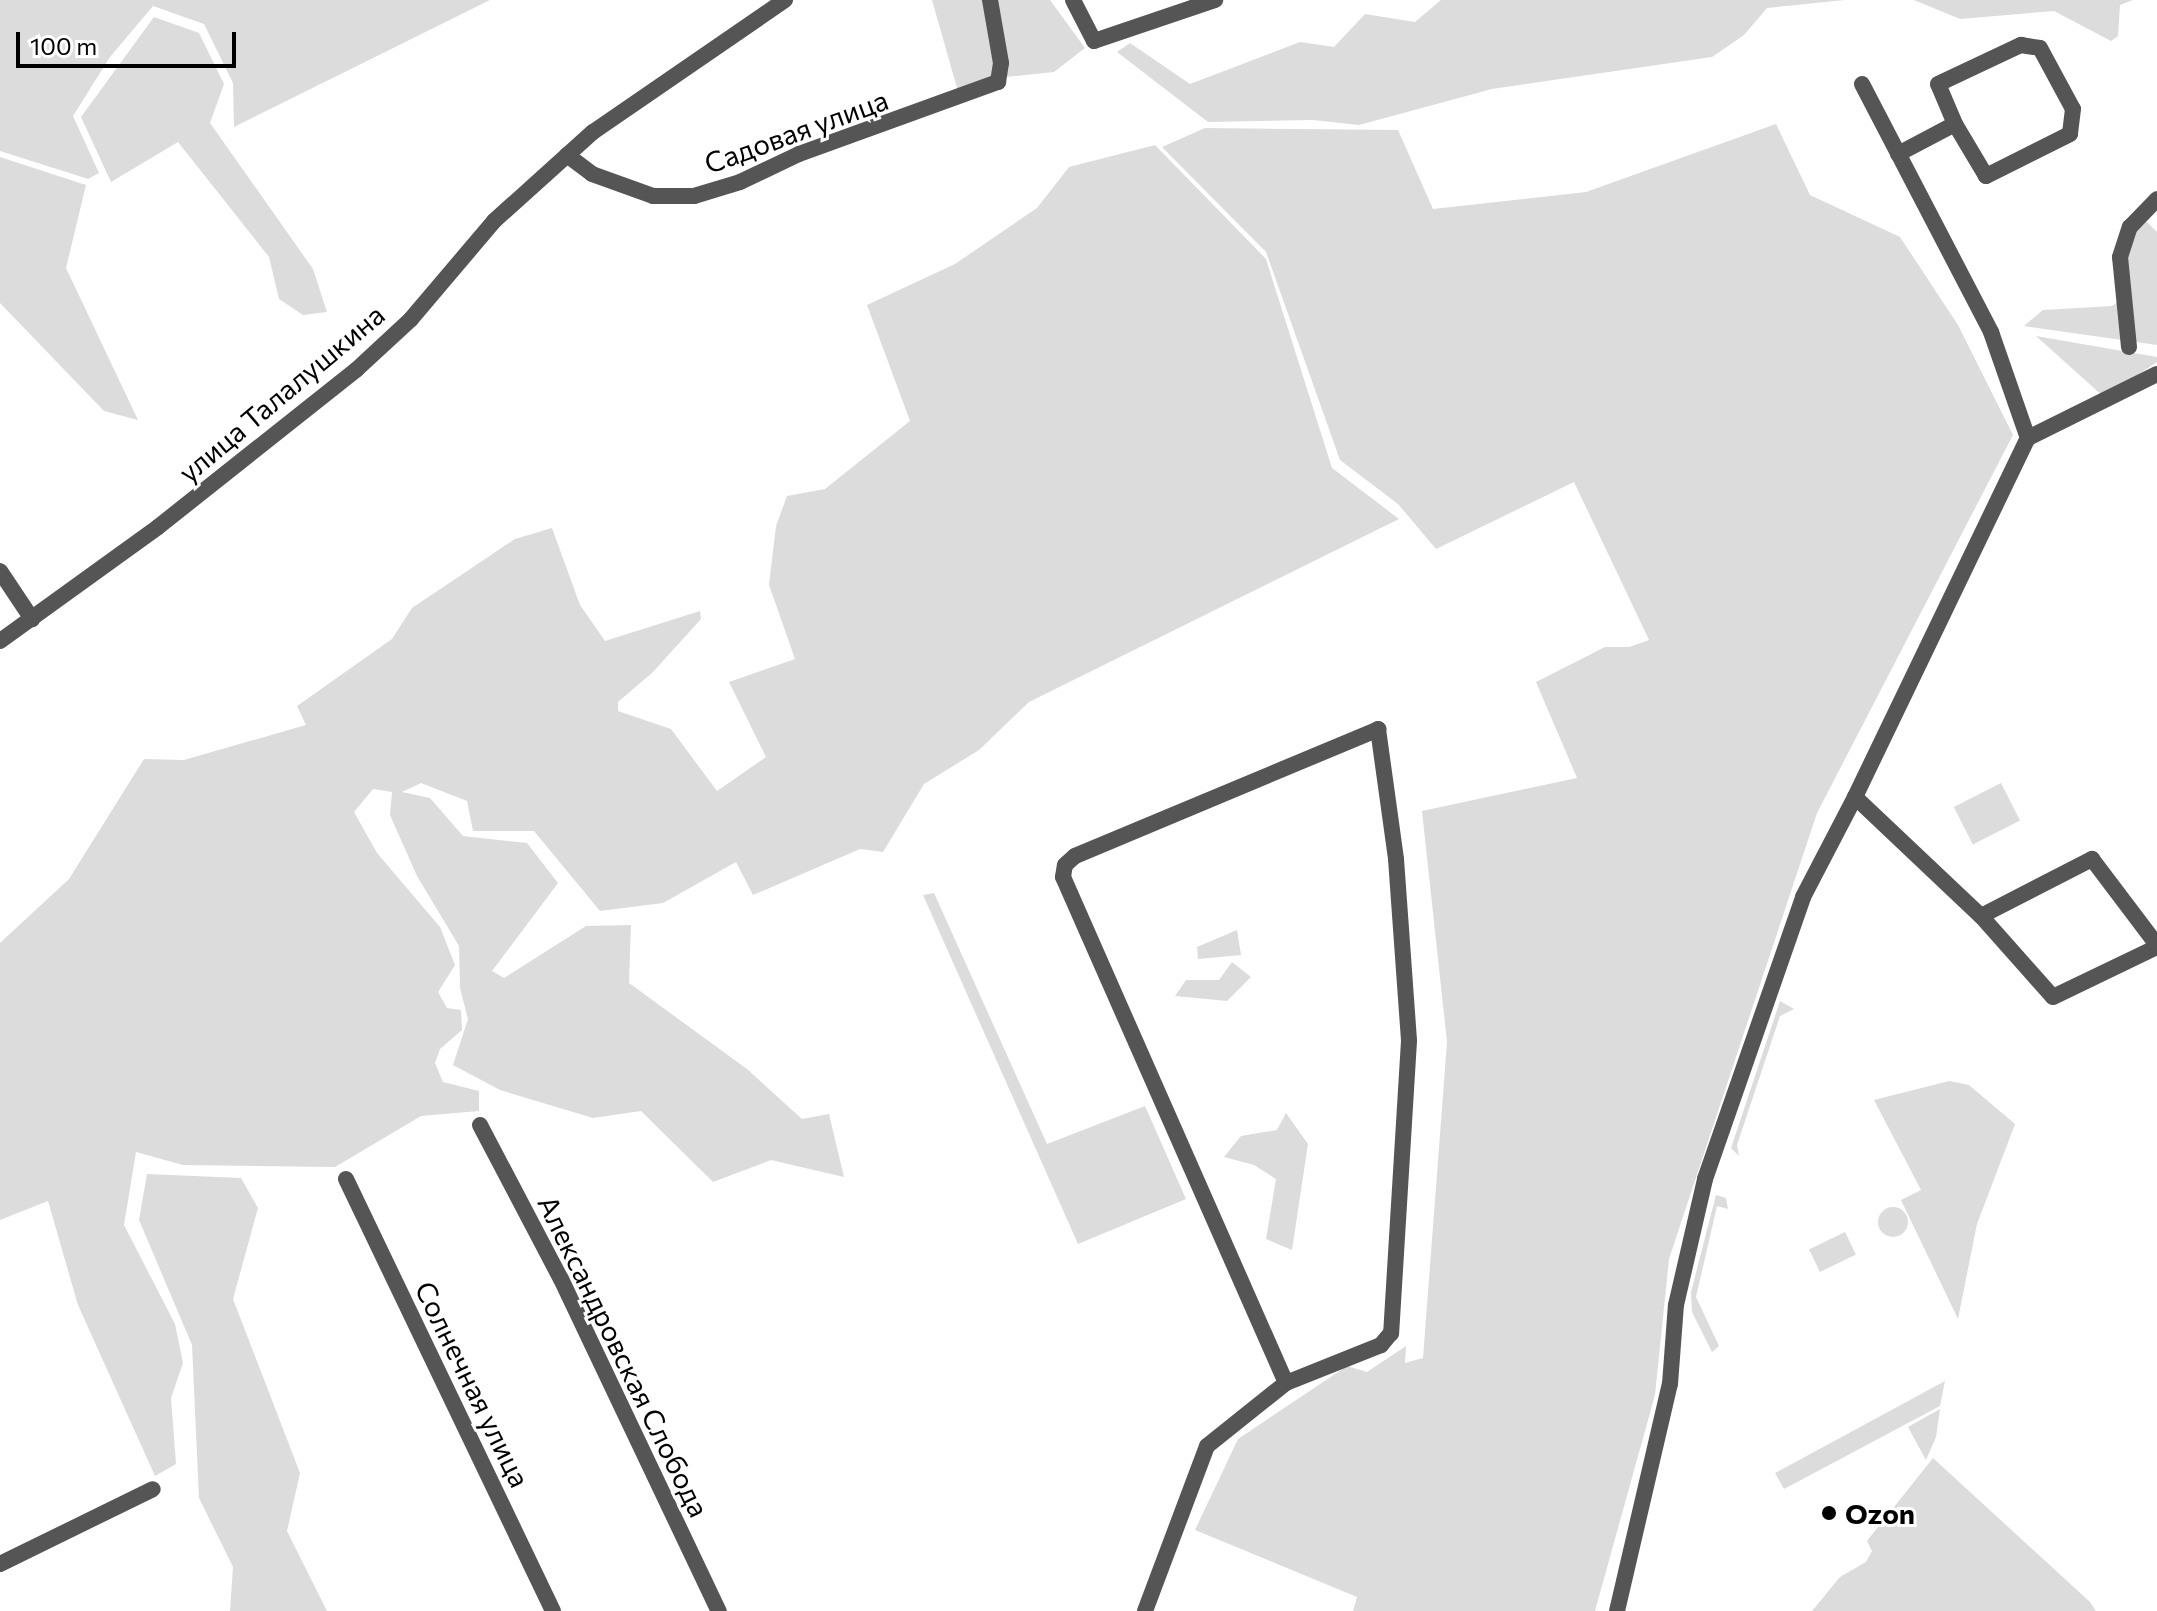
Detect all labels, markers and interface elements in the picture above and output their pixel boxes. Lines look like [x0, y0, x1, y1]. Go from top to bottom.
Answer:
scale bar [20, 16, 240, 66]
text: 100 m [30, 31, 97, 60]
street label: Садовая улица [700, 82, 892, 180]
street label: улица Талалушкина [171, 297, 391, 489]
street label: Александровская Слобода [531, 1190, 717, 1522]
street label: Солнечная улица [409, 1276, 537, 1492]
place label: Ozon [1845, 1496, 1915, 1530]
marker: Ozon [1820, 1504, 1838, 1522]

